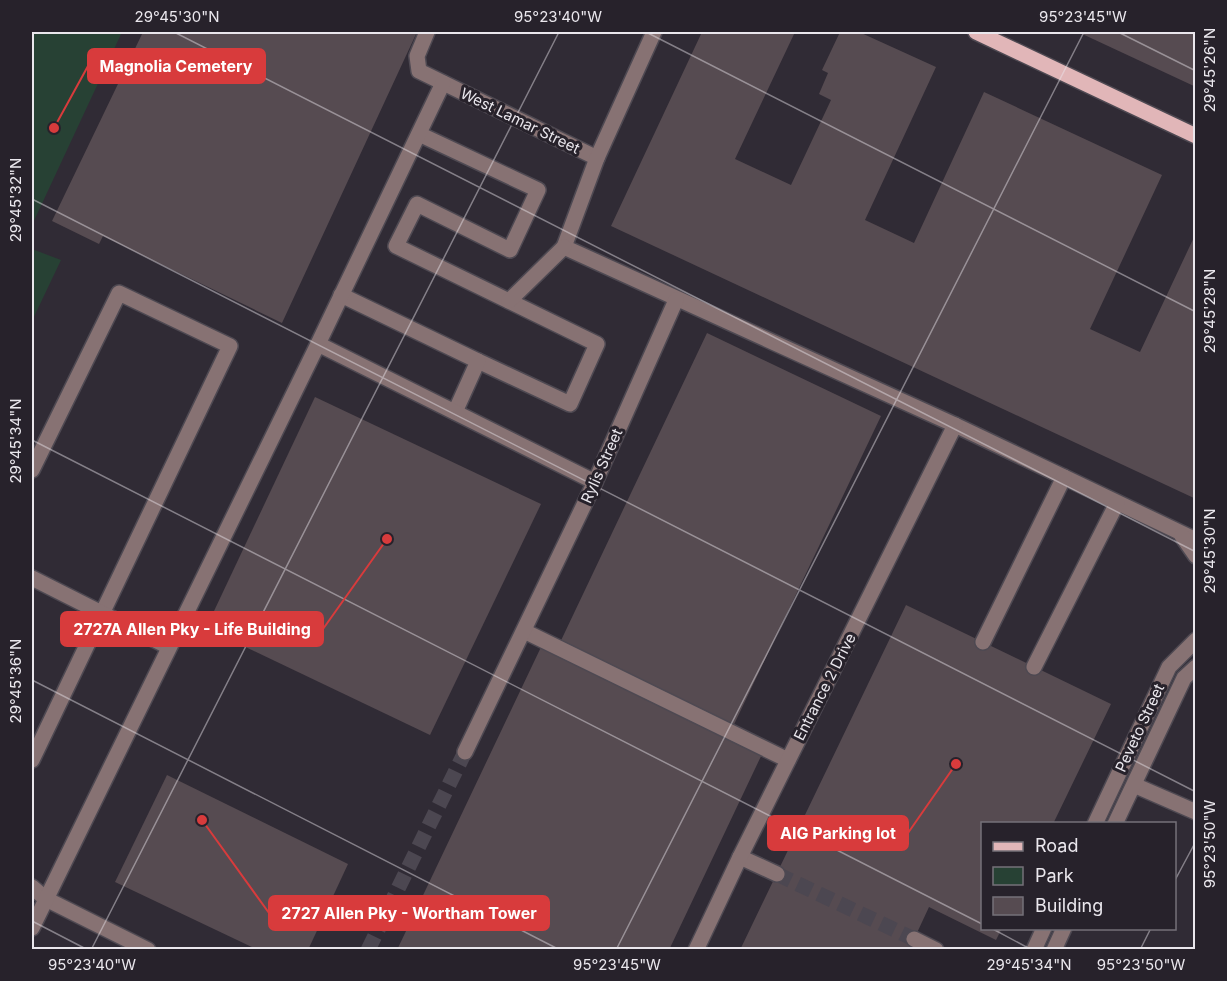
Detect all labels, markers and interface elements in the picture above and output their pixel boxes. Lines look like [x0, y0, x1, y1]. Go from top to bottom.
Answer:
text: 29°45'30"N [135, 7, 219, 26]
text: 95°23'40"W [514, 7, 602, 26]
text: 95°23'45"W [1039, 7, 1127, 26]
text: 29°45'26"N [1200, 28, 1219, 112]
callout: Magnolia Cemetery [88, 49, 265, 83]
text: Magnolia Cemetery [100, 56, 253, 76]
street label: West Lamar Street [457, 83, 583, 158]
text: 29°45'32"N [6, 158, 25, 242]
text: 29°45'28"N [1200, 269, 1219, 353]
text: 29°45'34"N [6, 398, 25, 484]
street label: Rylis Street [577, 425, 627, 506]
text: 29°45'30"N [1200, 509, 1219, 593]
callout: 2727A Allen Pky - Life Building [61, 612, 323, 646]
text: 2727A Allen Pky - Life Building [73, 619, 311, 639]
street label: Entrance 2 Drive [789, 630, 860, 744]
text: 29°45'36"N [6, 639, 25, 723]
street label: Peveto Street [1111, 681, 1168, 775]
text: 95°23'50"W [1200, 800, 1219, 888]
callout: AIG Parking lot [768, 816, 908, 850]
legend [981, 822, 1176, 930]
text: AIG Parking lot [780, 823, 896, 843]
text: Road [1035, 835, 1078, 856]
text: Park [1035, 865, 1074, 886]
text: Building [1035, 895, 1103, 916]
callout: 2727 Allen Pky - Wortham Tower [269, 896, 549, 930]
text: 2727 Allen Pky - Wortham Tower [281, 903, 537, 923]
text: 95°23'40"W [48, 955, 136, 974]
text: 95°23'45"W [573, 955, 661, 974]
text: 29°45'34"N [986, 955, 1072, 974]
text: 95°23'50"W [1097, 955, 1185, 974]

